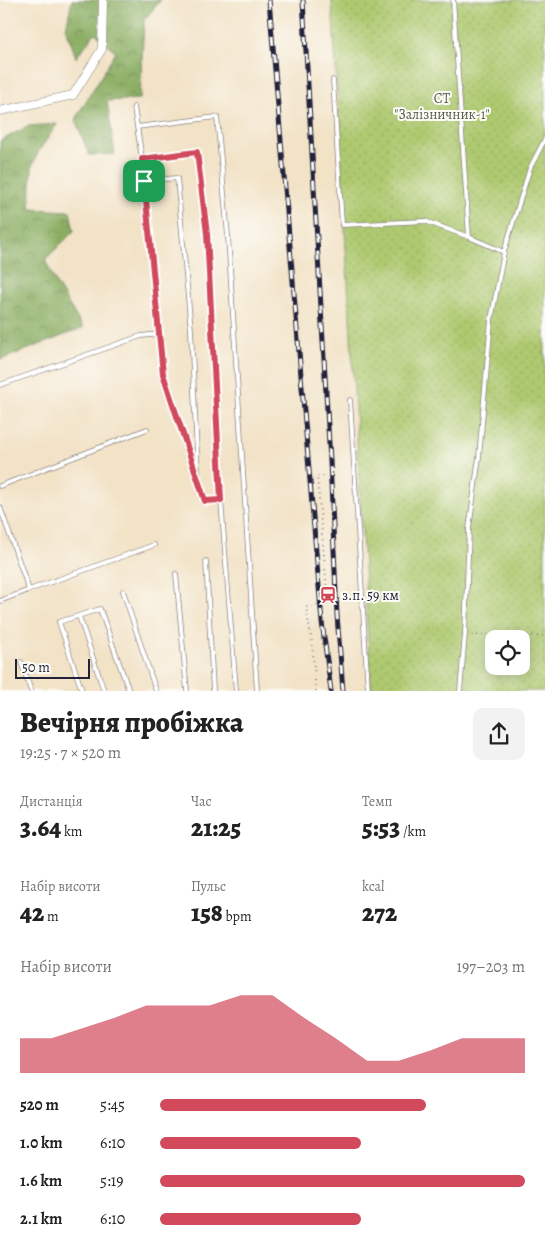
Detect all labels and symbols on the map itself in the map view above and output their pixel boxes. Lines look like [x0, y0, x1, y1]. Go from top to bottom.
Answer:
park label: СТ "Залізничник-1" [394, 89, 490, 124]
pin [123, 160, 165, 202]
station icon: з.п. 59 км [318, 585, 338, 605]
place label: з.п. 59 км [342, 586, 399, 605]
scale bar [15, 656, 90, 679]

